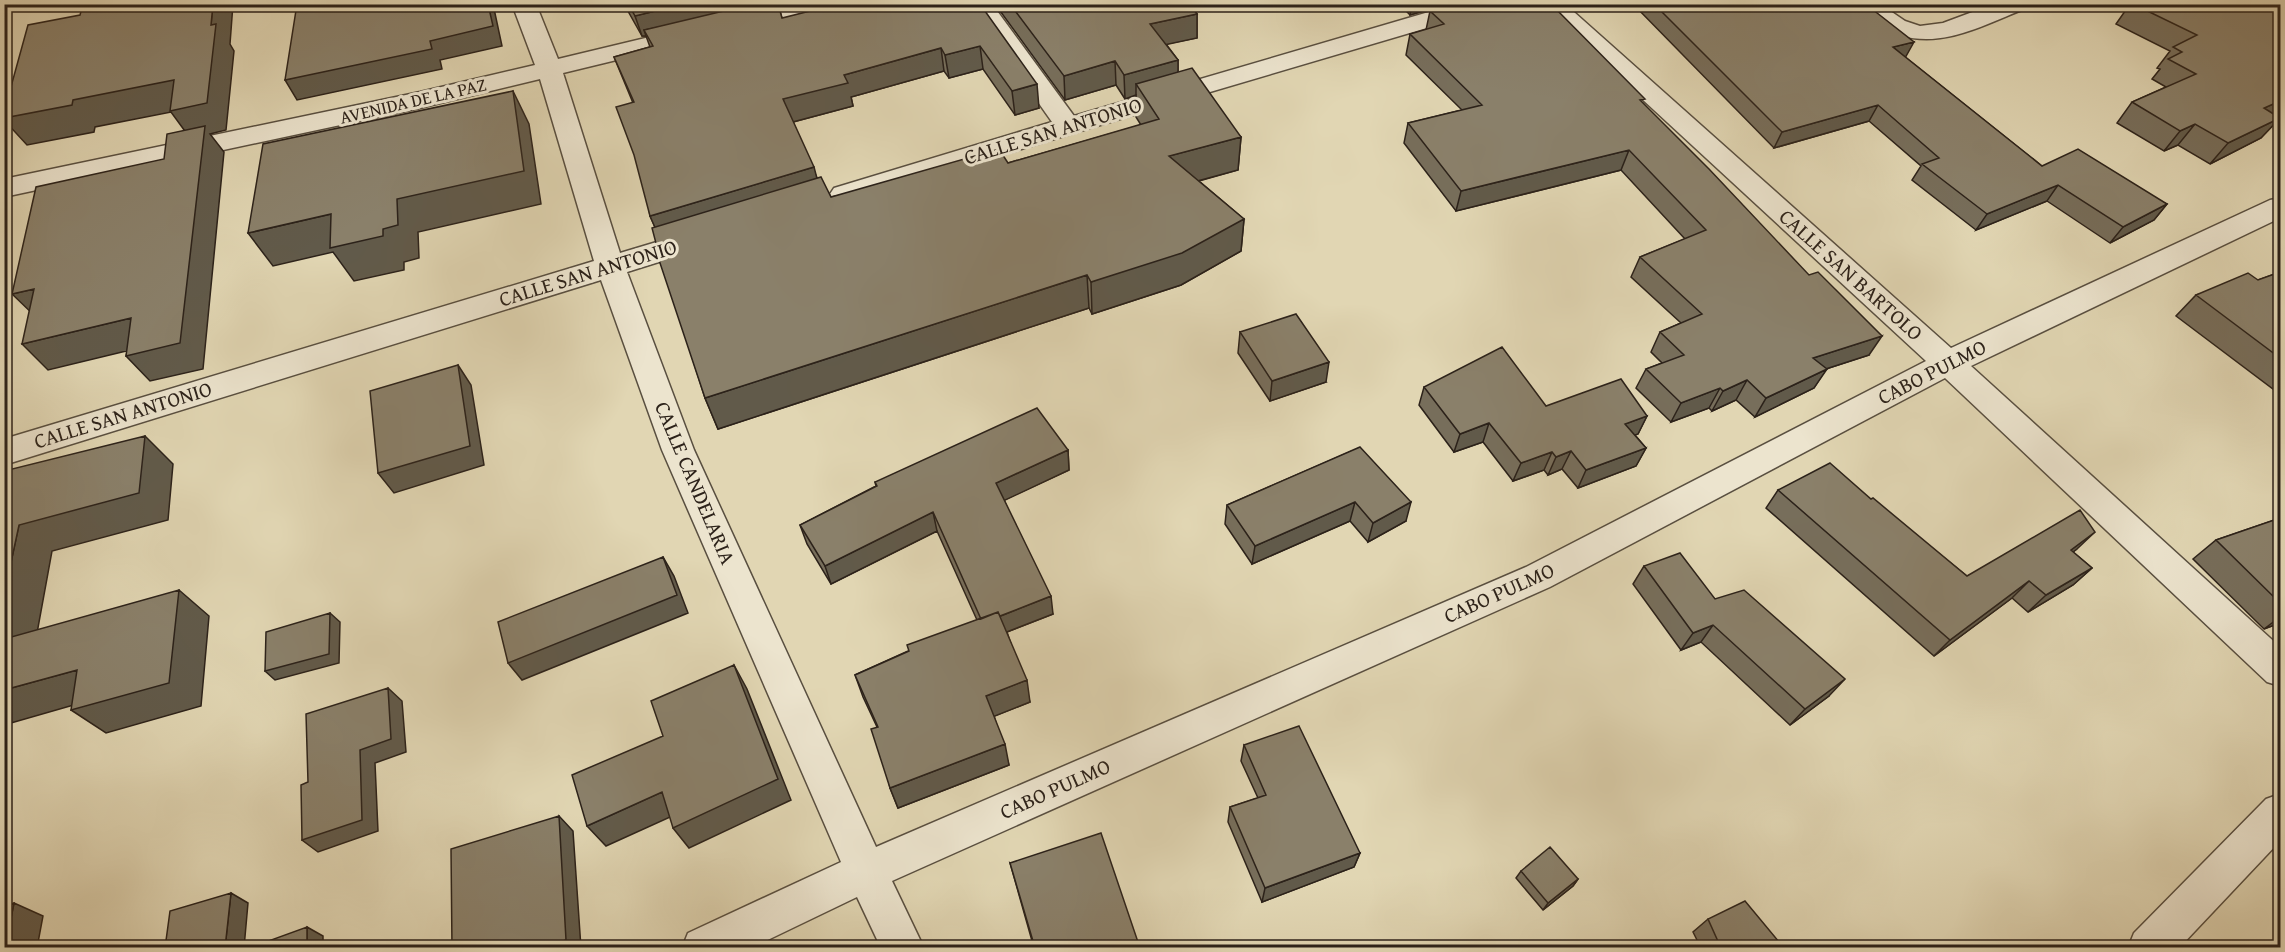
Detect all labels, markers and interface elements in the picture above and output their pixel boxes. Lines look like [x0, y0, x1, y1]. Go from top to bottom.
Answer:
street label: AVENIDA DE LA PAZ [337, 71, 489, 131]
street label: CALLE SAN ANTONIO [960, 89, 1146, 172]
street label: CALLE SAN BARTOLO [1772, 201, 1930, 348]
street label: CALLE SAN ANTONIO [495, 231, 681, 314]
street label: CABO PULMO [1872, 331, 1991, 412]
street label: CALLE SAN ANTONIO [30, 373, 216, 456]
street label: CALLE CANDELARIA [647, 397, 744, 569]
street label: CABO PULMO [1439, 554, 1559, 631]
street label: CABO PULMO [995, 750, 1115, 827]

